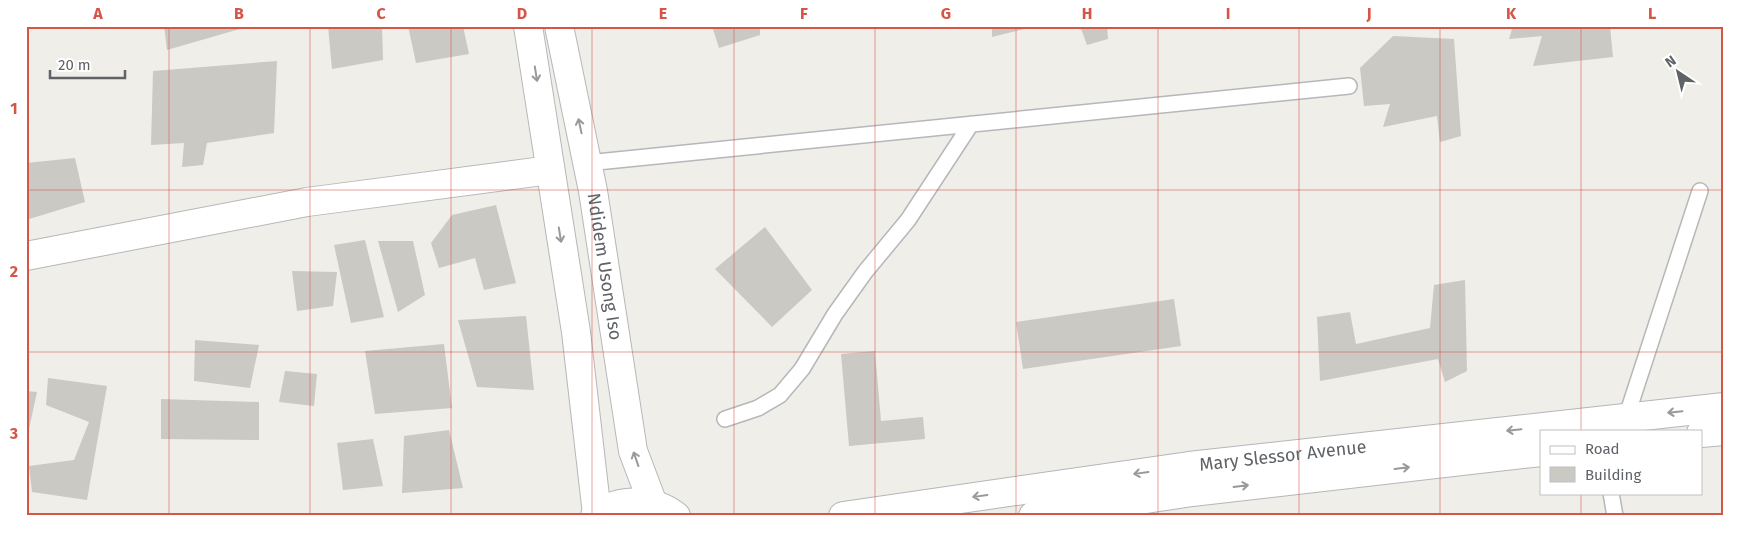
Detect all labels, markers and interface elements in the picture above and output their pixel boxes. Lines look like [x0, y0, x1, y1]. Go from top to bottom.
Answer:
text: A [92, 4, 103, 23]
text: B [234, 4, 244, 23]
text: C [376, 4, 386, 23]
text: D [517, 4, 527, 23]
text: E [659, 4, 667, 23]
text: F [800, 4, 808, 23]
text: G [941, 4, 951, 23]
text: H [1082, 4, 1092, 23]
text: I [1226, 4, 1230, 23]
text: J [1365, 4, 1372, 23]
text: K [1506, 4, 1517, 23]
text: L [1648, 4, 1656, 23]
scale bar [50, 48, 125, 80]
north arrow [1652, 48, 1702, 98]
text: N [1662, 52, 1680, 71]
text: 20 m [58, 56, 91, 74]
one-way arrow [531, 66, 541, 82]
text: 1 [10, 99, 18, 118]
one-way arrow [574, 119, 584, 135]
street label: Ndidem Usong Iso [582, 192, 627, 342]
one-way arrow [556, 227, 566, 243]
text: 2 [10, 262, 18, 281]
one-way arrow [1668, 407, 1684, 417]
text: 3 [9, 424, 18, 443]
one-way arrow [1506, 425, 1522, 435]
legend [1540, 430, 1702, 494]
street label: Mary Slessor Avenue [1198, 436, 1367, 476]
text: Road [1585, 440, 1620, 458]
one-way arrow [631, 452, 640, 467]
one-way arrow [1394, 463, 1410, 473]
text: Building [1585, 466, 1641, 484]
one-way arrow [1133, 468, 1149, 478]
one-way arrow [1232, 481, 1248, 491]
one-way arrow [972, 491, 988, 501]

